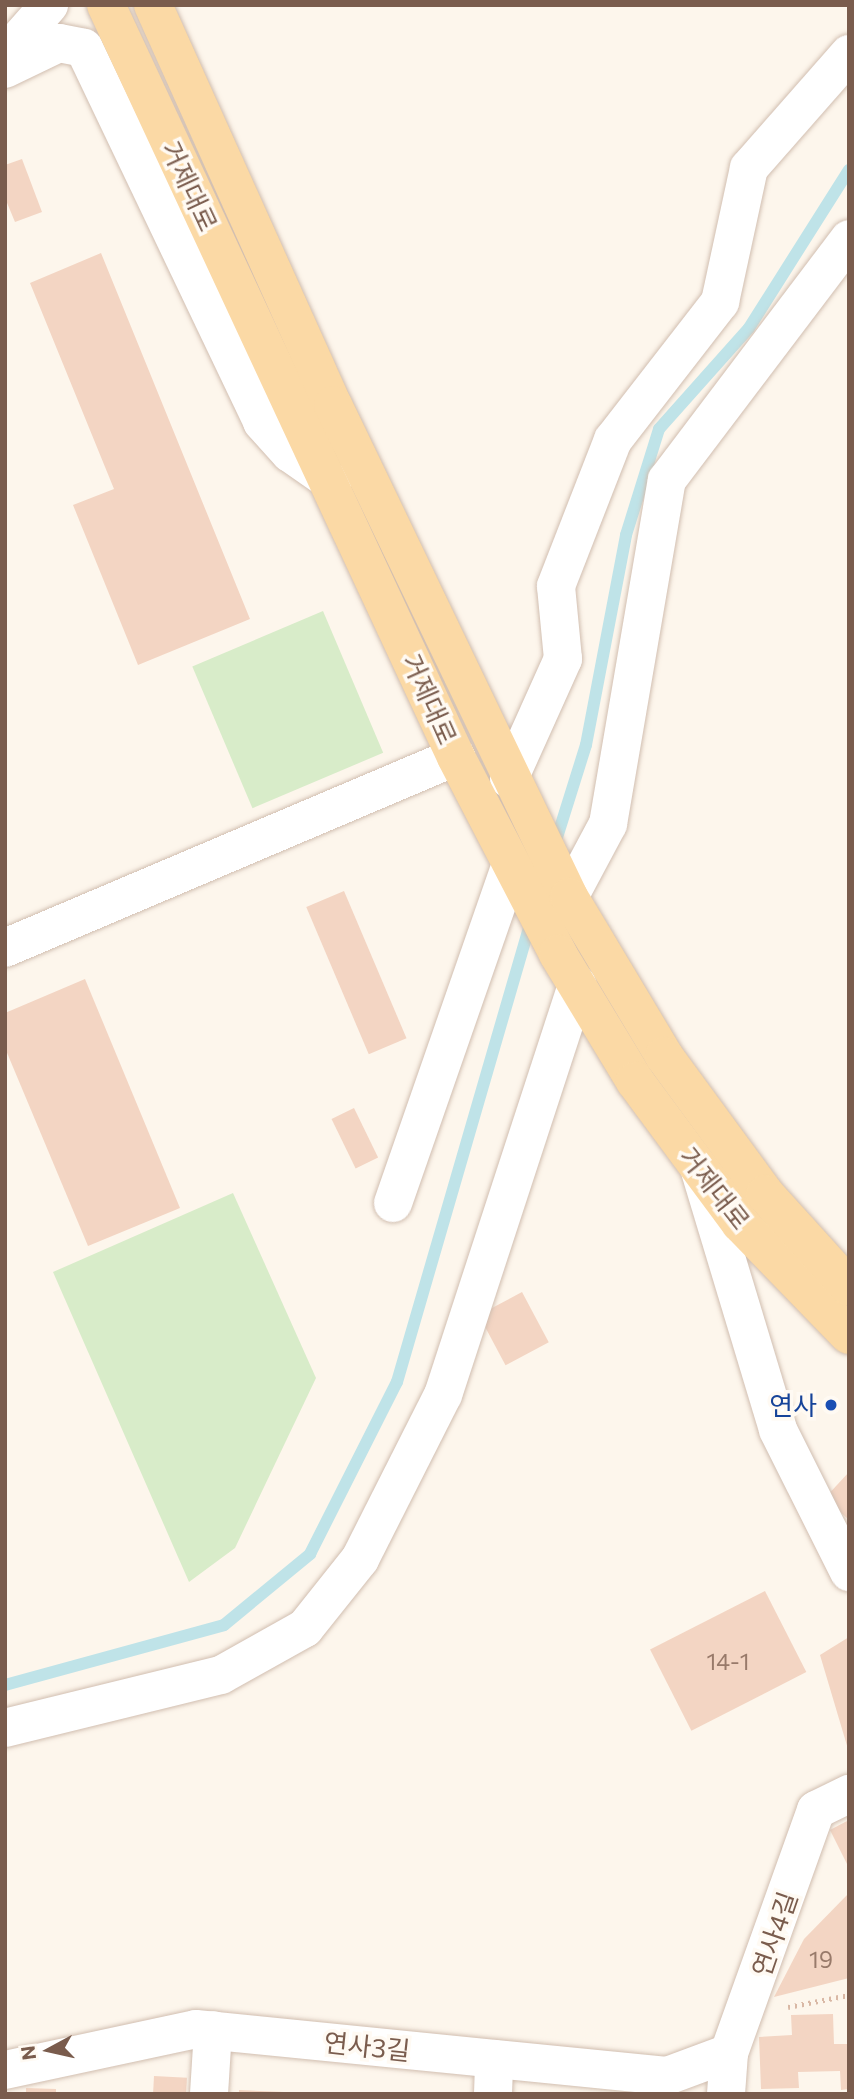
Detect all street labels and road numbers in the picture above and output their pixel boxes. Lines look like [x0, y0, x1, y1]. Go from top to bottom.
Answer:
street label: 거제대로 [156, 136, 224, 236]
street label: 거제대로 [396, 649, 464, 749]
street label: 거제대로 [673, 1141, 757, 1235]
street label: 연사4길 [745, 1888, 803, 1980]
street label: 연사3길 [322, 2026, 412, 2066]

